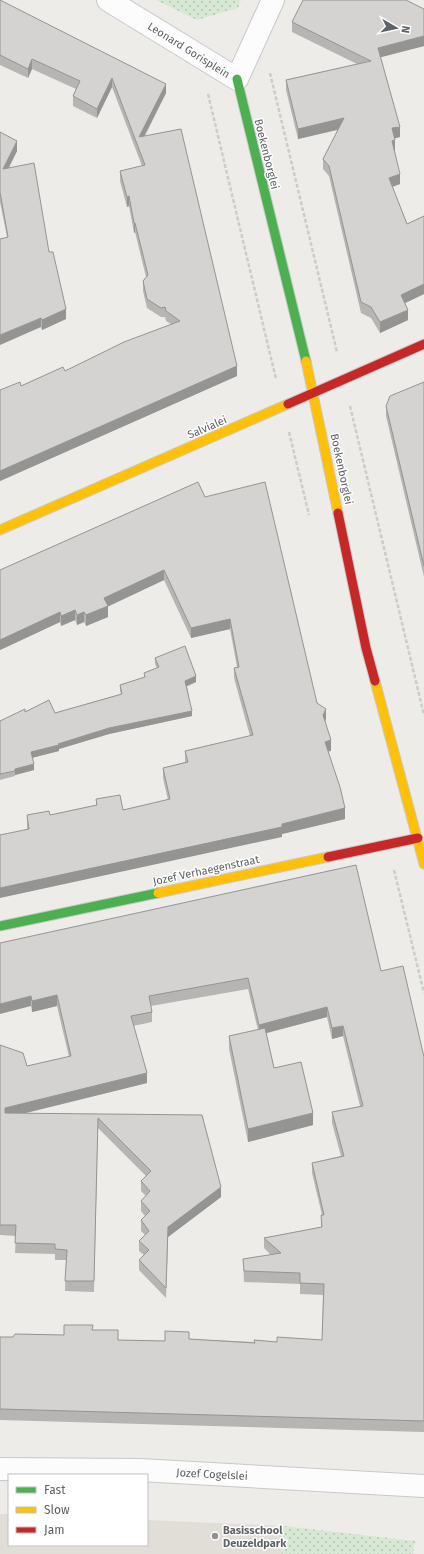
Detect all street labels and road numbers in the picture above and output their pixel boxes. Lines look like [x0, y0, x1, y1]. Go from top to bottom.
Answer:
street label: Leonard Gorisplein [145, 20, 232, 81]
street label: Boekenborglei [251, 118, 282, 191]
street label: Salvialei [185, 413, 229, 442]
street label: Boekenborglei [328, 432, 355, 506]
street label: Jozef Verhaegenstraat [152, 853, 260, 888]
street label: Jozef Cogelslei [176, 1466, 248, 1483]

